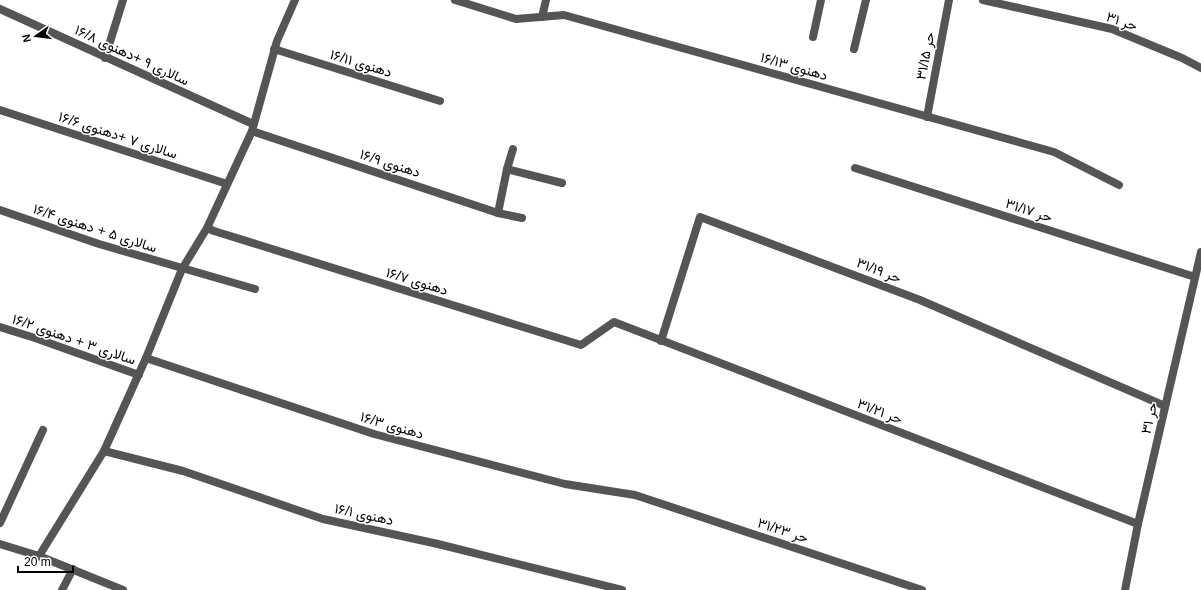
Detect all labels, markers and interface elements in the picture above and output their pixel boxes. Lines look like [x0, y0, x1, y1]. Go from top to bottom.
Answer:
street label: حر ۳۱ [1104, 8, 1140, 35]
north arrow [16, 16, 56, 56]
street label: سالاری ۹ +دهنوی ۱۶/۸ [72, 22, 192, 89]
street label: حر ۳۱/۱۵ [913, 31, 938, 81]
text: N [20, 33, 33, 44]
street label: دهنوی ۱۶/۱۱ [328, 46, 394, 81]
street label: دهنوی ۱۶/۱۳ [758, 49, 830, 84]
street label: سالاری ۷ +دهنوی ۱۶/۶ [56, 108, 180, 163]
street label: دهنوی ۱۶/۹ [357, 146, 423, 181]
street label: حر ۳۱/۱۷ [1003, 195, 1054, 226]
street label: سالاری ۵ + دهنوی ۱۶/۴ [31, 200, 159, 257]
street label: حر ۳۱/۱۹ [854, 254, 904, 287]
street label: دهنوی ۱۶/۷ [384, 264, 450, 299]
street label: سالاری ۳ + دهنوی ۱۶/۲ [10, 310, 138, 369]
street label: حر ۳۱/۲۱ [855, 395, 905, 428]
street label: حر ۳۱ [1138, 401, 1161, 436]
street label: دهنوی ۱۶/۳ [358, 408, 426, 443]
street label: دهنوی ۱۶/۱ [333, 500, 395, 529]
street label: حر ۳۱/۲۳ [755, 514, 810, 547]
scale bar [18, 548, 73, 574]
text: 20 m [24, 555, 51, 569]

